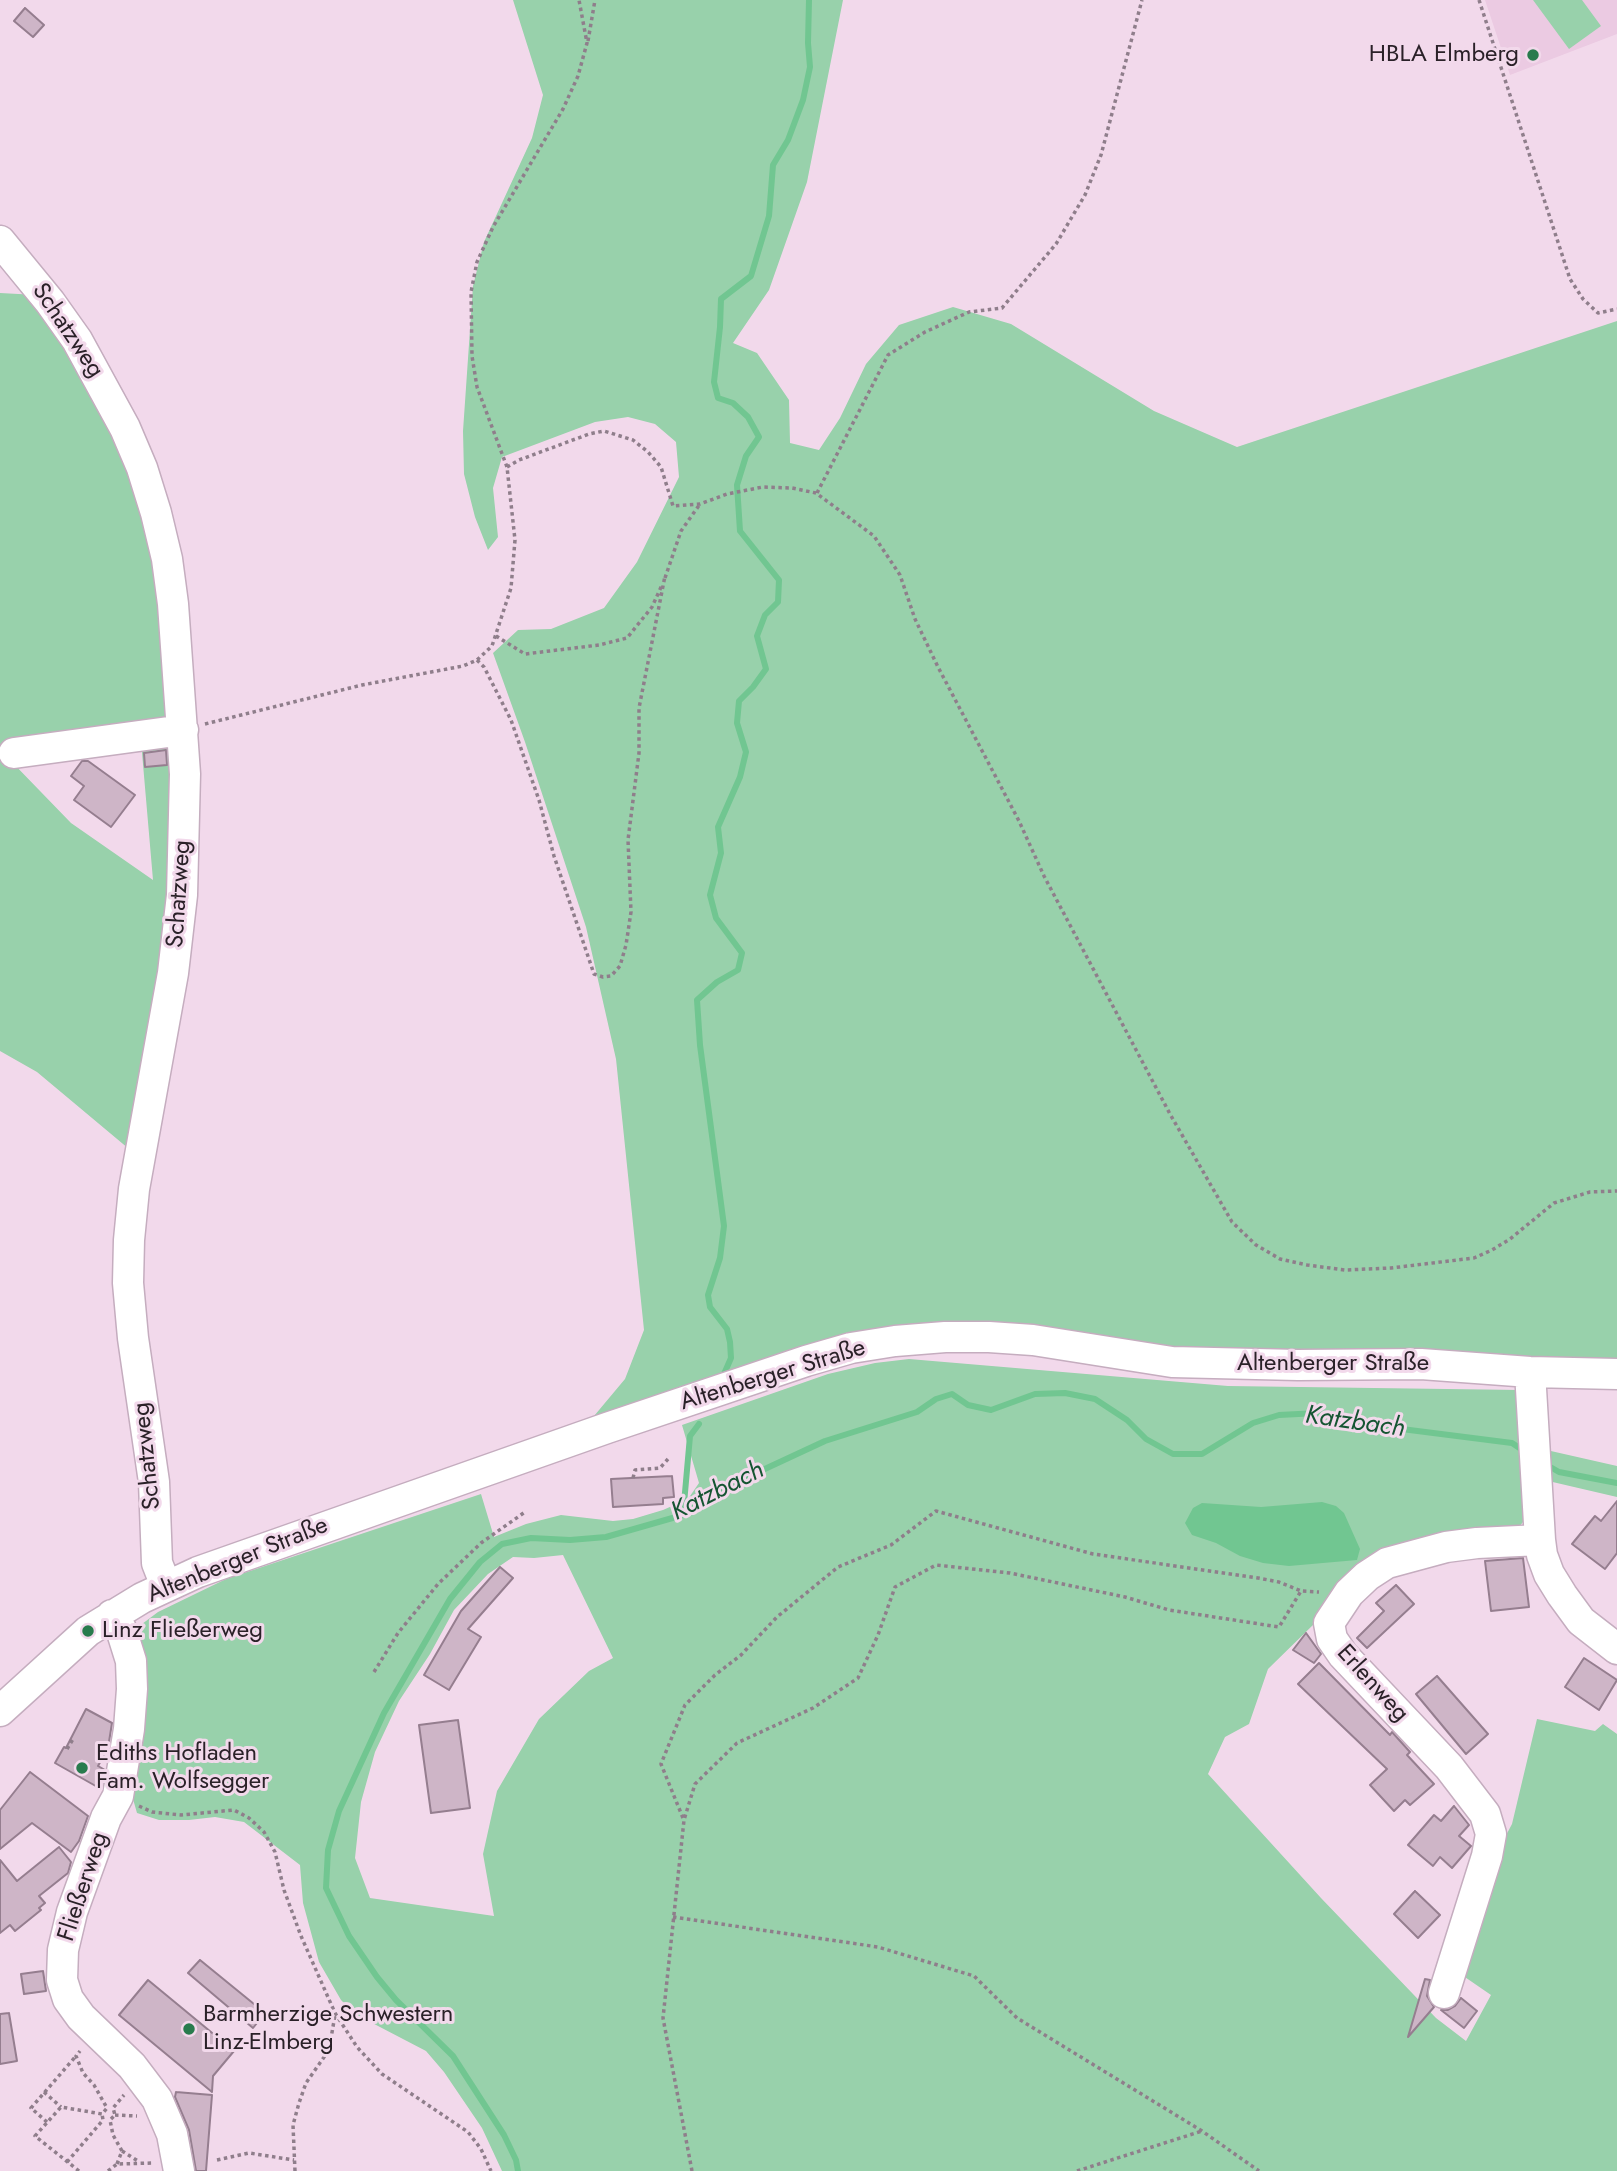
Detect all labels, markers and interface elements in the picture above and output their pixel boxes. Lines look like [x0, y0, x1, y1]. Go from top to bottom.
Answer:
place label: HBLA Elmberg [1369, 41, 1519, 69]
marker: HBLA Elmberg [1525, 47, 1541, 63]
street label: Schatzweg [25, 278, 109, 384]
street label: Schatzweg [162, 839, 198, 949]
street label: Altenberger Straße [677, 1334, 869, 1418]
street label: Altenberger Straße [1237, 1350, 1429, 1378]
street label: Schatzweg [128, 1401, 168, 1511]
water label: Katzbach [1303, 1401, 1407, 1445]
water label: Katzbach [666, 1455, 770, 1529]
street label: Altenberger Straße [144, 1512, 332, 1610]
place label: Linz Fließerweg [102, 1617, 263, 1645]
marker: Linz Fließerweg [80, 1623, 96, 1639]
street label: Erlenweg [1330, 1640, 1414, 1728]
place label: Ediths Hofladen Fam. Wolfsegger [96, 1740, 269, 1796]
marker: Ediths Hofladen Fam. Wolfsegger [74, 1760, 90, 1776]
street label: Fließerweg [53, 1829, 115, 1945]
place label: Barmherzige Schwestern Linz-Elmberg [203, 2001, 453, 2057]
marker: Barmherzige Schwestern Linz-Elmberg [181, 2021, 197, 2037]

